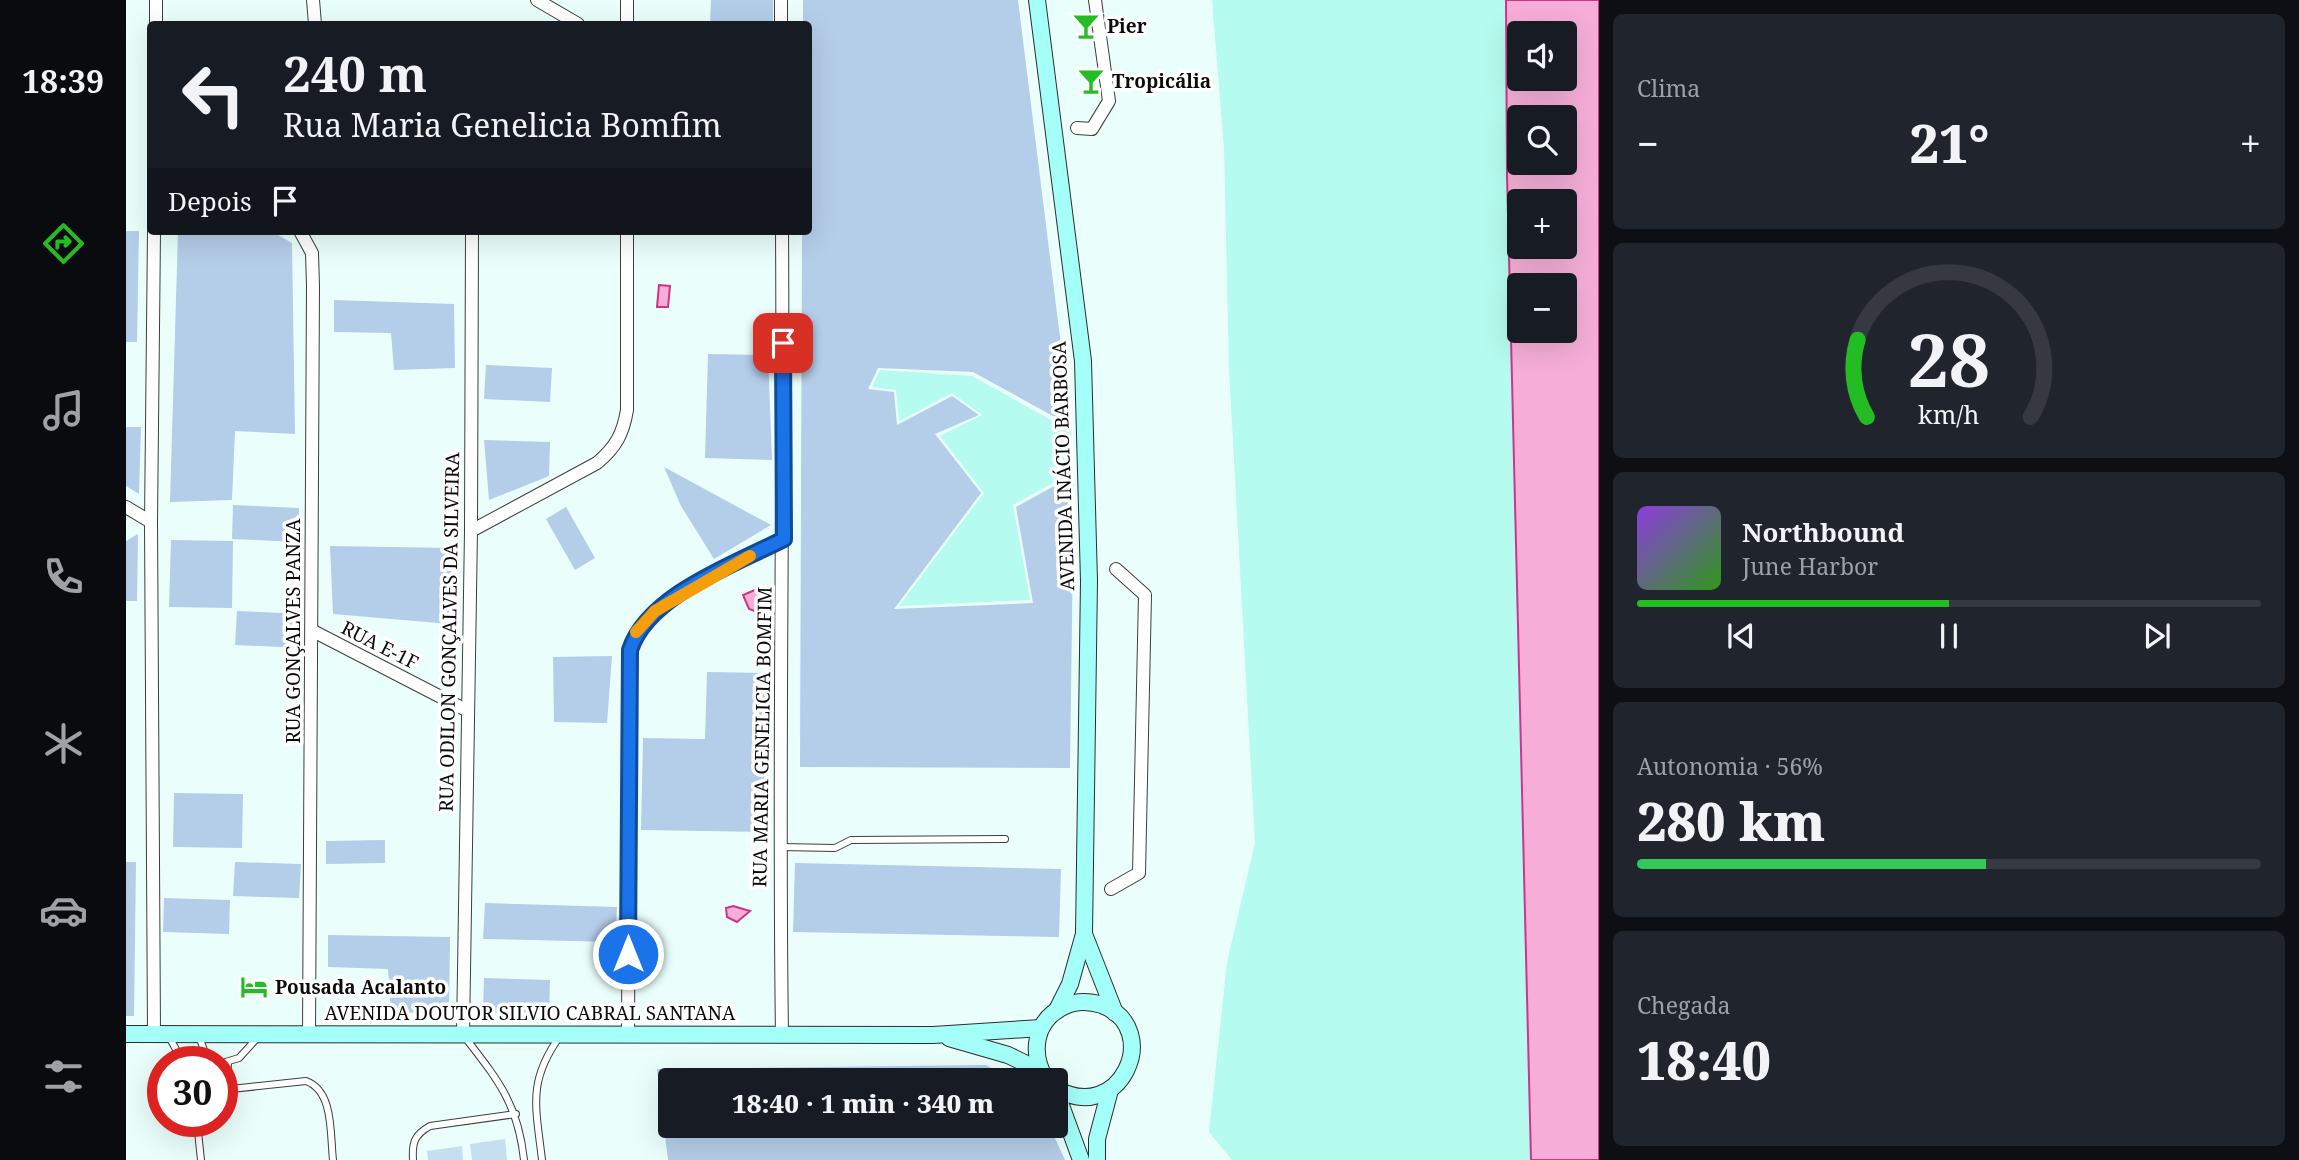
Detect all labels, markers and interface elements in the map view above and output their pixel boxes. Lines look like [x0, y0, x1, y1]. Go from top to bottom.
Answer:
bar icon: Pier [1071, 11, 1101, 41]
place label: Pier [1107, 13, 1147, 39]
map controls [1507, 21, 1577, 343]
button: sound [1507, 21, 1577, 91]
text: 240 m [283, 40, 427, 106]
icon: left [168, 49, 259, 140]
text: 18:39 [22, 59, 104, 102]
bar icon: Tropicália [1076, 66, 1106, 96]
place label: Tropicália [1112, 68, 1211, 94]
text: Clima [1637, 72, 1700, 104]
text: Rua Maria Genelicia Bomfim [283, 103, 722, 146]
button: search [1507, 105, 1577, 175]
text: 21° [1909, 107, 1989, 178]
text: − [1637, 117, 1659, 169]
text: + [2240, 117, 2261, 169]
icon: arrive [266, 182, 304, 220]
text: Depois [168, 183, 252, 219]
button: + [1507, 189, 1577, 259]
icon: directions [39, 219, 88, 268]
button: − [1507, 273, 1577, 343]
text: 28 [1908, 309, 1990, 408]
pin [753, 313, 813, 373]
icon: arrive [764, 324, 802, 362]
street label: AVENIDA INÁCIO BARBOSA [1046, 340, 1080, 591]
icon: music [39, 386, 88, 435]
text: km/h [1918, 397, 1980, 431]
street label: RUA ODILON GONÇALVES DA SILVEIRA [433, 451, 465, 812]
text: Northbound [1742, 514, 1904, 550]
street label: RUA GONÇALVES PANZA [280, 518, 306, 743]
text: June Harbor [1742, 550, 1878, 582]
icon: phone [39, 552, 88, 601]
street label: RUA MARIA GENELICIA BOMFIM [746, 586, 778, 888]
street label: RUA E-1F [337, 614, 423, 676]
icon: previous [1722, 617, 1760, 655]
icon: pause [1930, 617, 1968, 655]
icon: next [2138, 617, 2176, 655]
icon: climate [39, 719, 88, 768]
text: Autonomia · 56% [1637, 750, 1823, 782]
text: 280 km [1637, 785, 1825, 856]
icon: car [39, 886, 88, 935]
position arrow [591, 917, 665, 991]
hotel icon: Pousada Acalanto [239, 972, 269, 1002]
place label: Pousada Acalanto [275, 974, 446, 1000]
text: Chegada [1637, 989, 1730, 1021]
street label: AVENIDA DOUTOR SILVIO CABRAL SANTANA [325, 1000, 736, 1026]
text: 18:40 [1637, 1024, 1771, 1095]
speed limit sign: 30 [147, 1046, 238, 1137]
icon: filters [39, 1052, 88, 1101]
text: 18:40 · 1 min · 340 m [732, 1085, 994, 1121]

